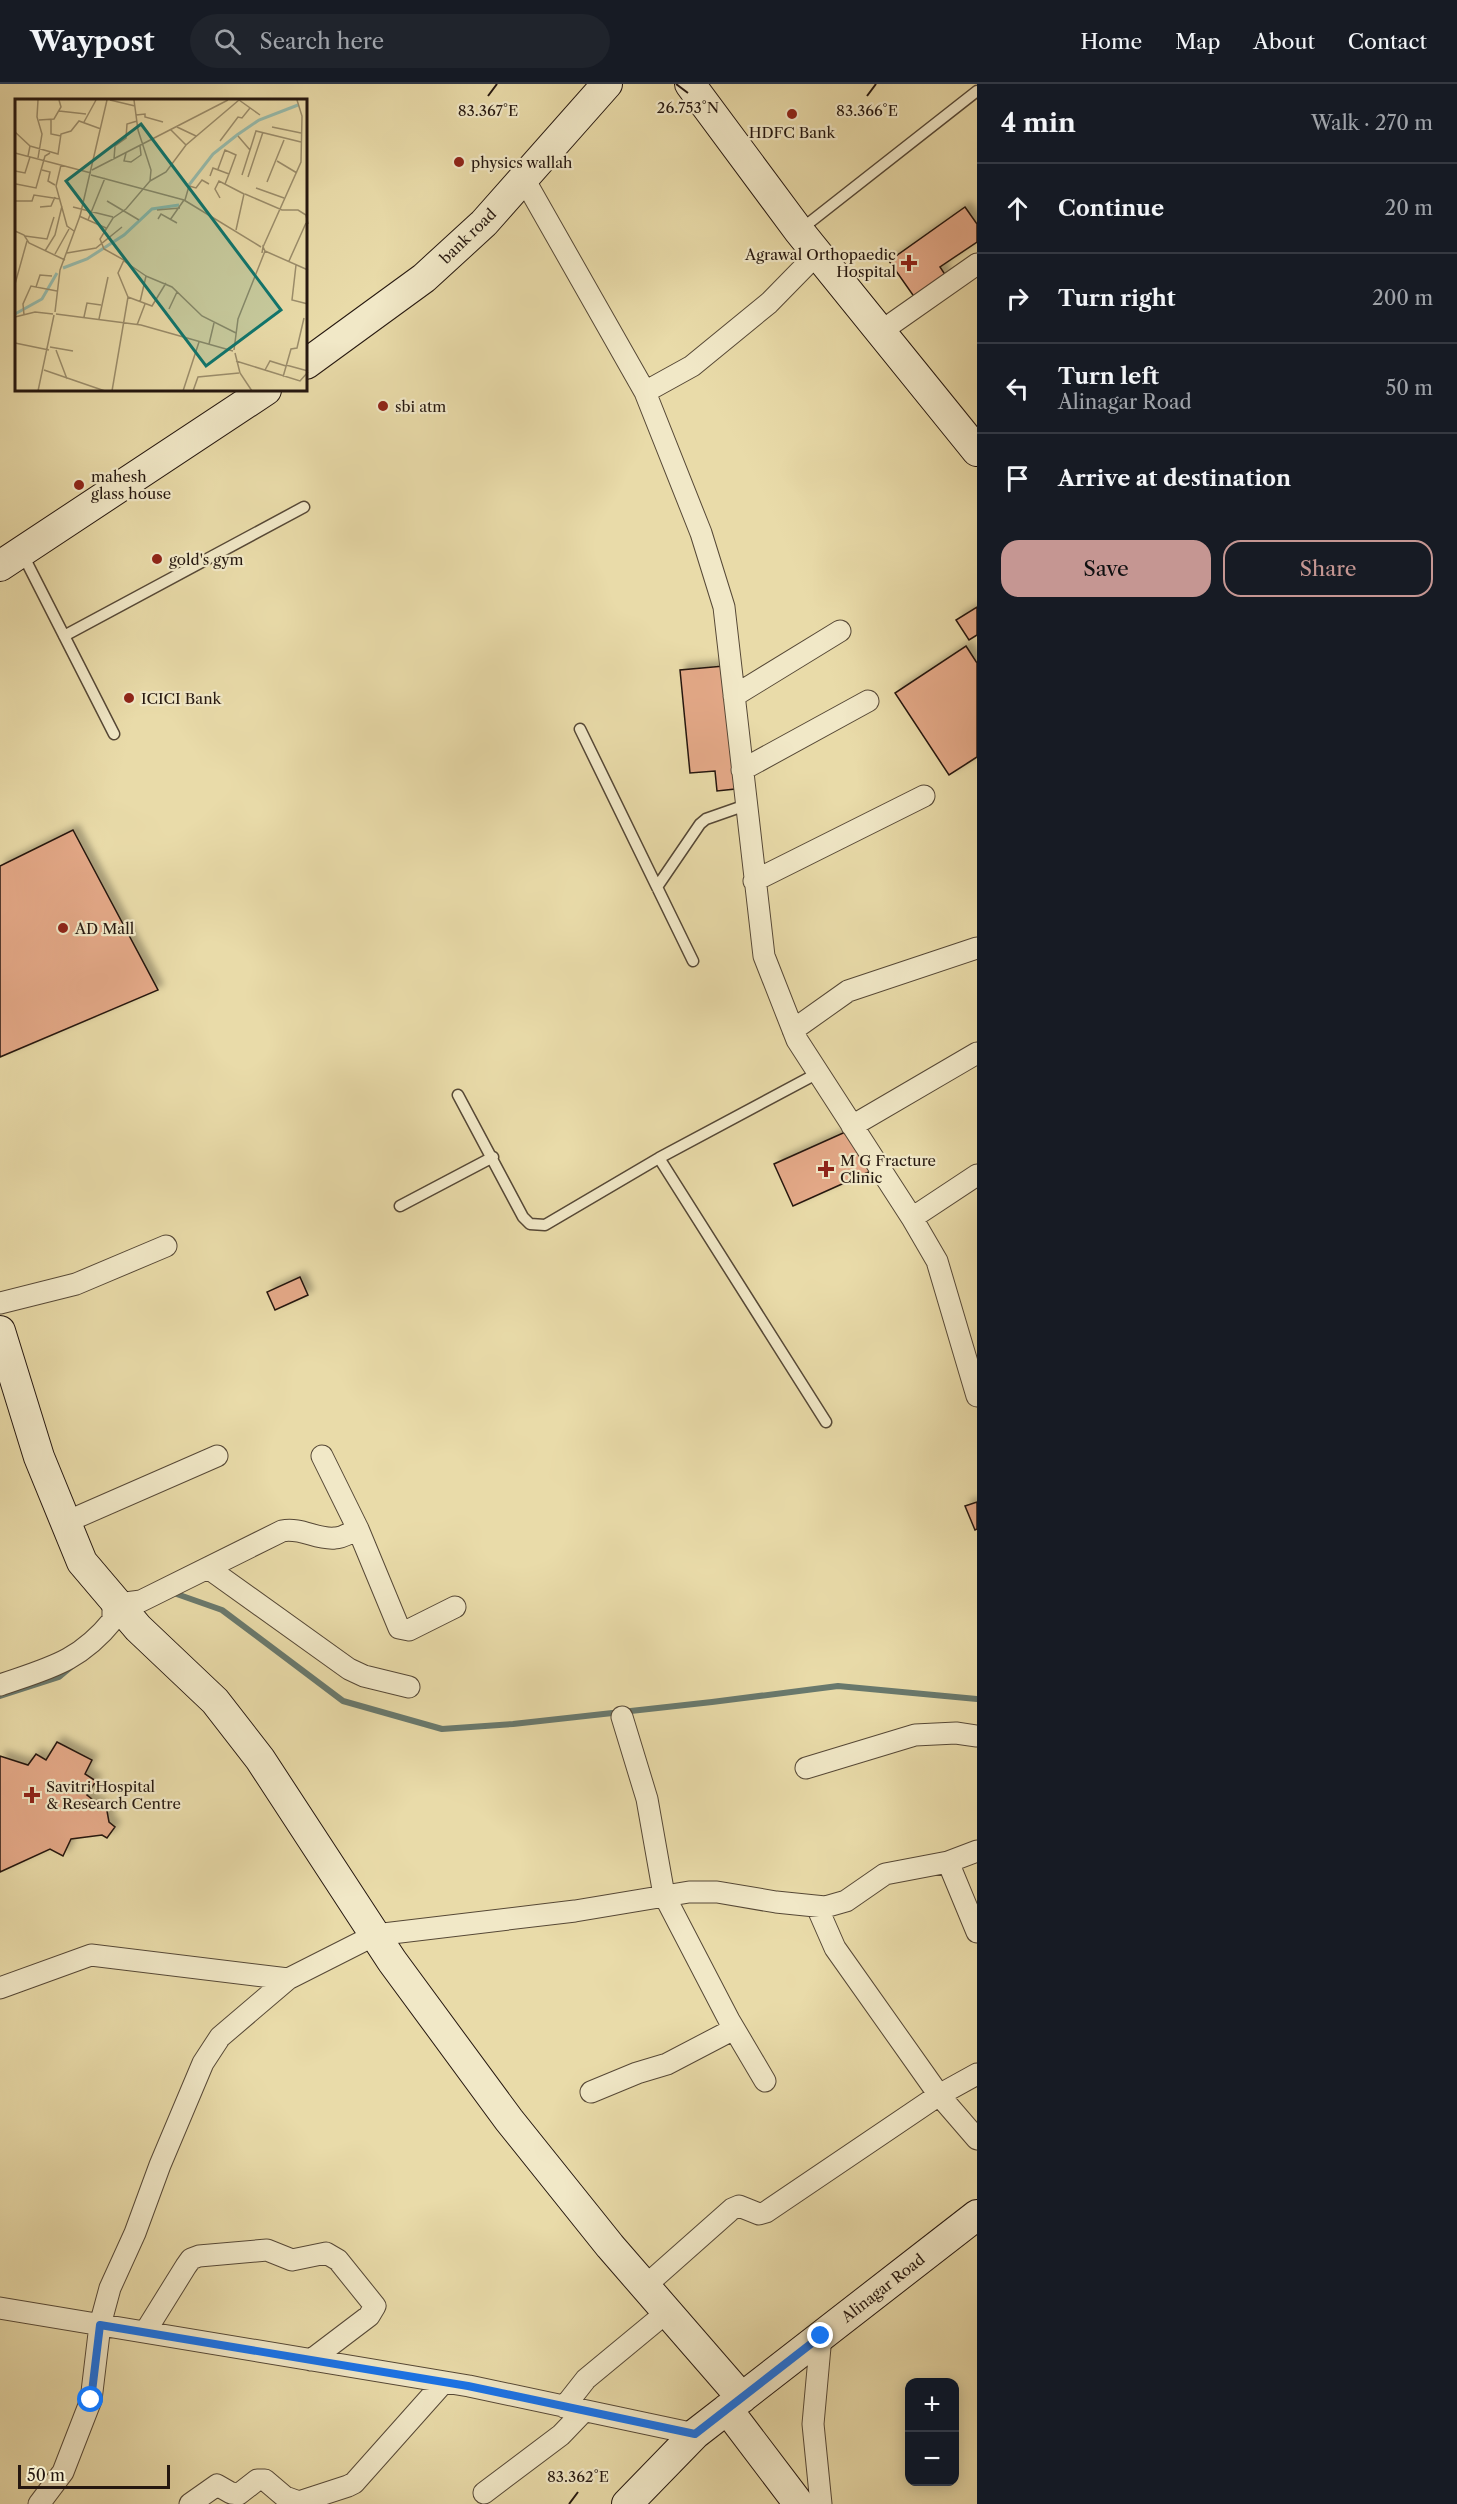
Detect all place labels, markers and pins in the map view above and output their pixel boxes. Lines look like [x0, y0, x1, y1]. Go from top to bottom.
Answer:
marker: HDFC Bank [785, 107, 799, 121]
place label: HDFC Bank [749, 123, 837, 142]
place label: physics wallah [471, 153, 573, 172]
marker: physics wallah [452, 155, 466, 169]
place label: Agrawal Orthopaedic Hospital [744, 245, 897, 281]
marker: Agrawal Orthopaedic Hospital [900, 254, 918, 272]
place label: sbi atm [395, 397, 446, 416]
marker: sbi atm [376, 399, 390, 413]
place label: mahesh glass house [91, 467, 171, 503]
marker: mahesh glass house [72, 478, 86, 492]
place label: gold's gym [169, 550, 244, 569]
marker: gold's gym [150, 552, 164, 566]
place label: ICICI Bank [141, 689, 223, 708]
marker: ICICI Bank [122, 691, 136, 705]
place label: AD Mall [74, 919, 135, 938]
marker: AD Mall [56, 921, 70, 935]
place label: M G Fracture Clinic [840, 1151, 936, 1187]
marker: M G Fracture Clinic [817, 1160, 835, 1178]
place label: Savitri Hospital & Research Centre [46, 1777, 181, 1813]
marker: Savitri Hospital & Research Centre [23, 1786, 41, 1804]

